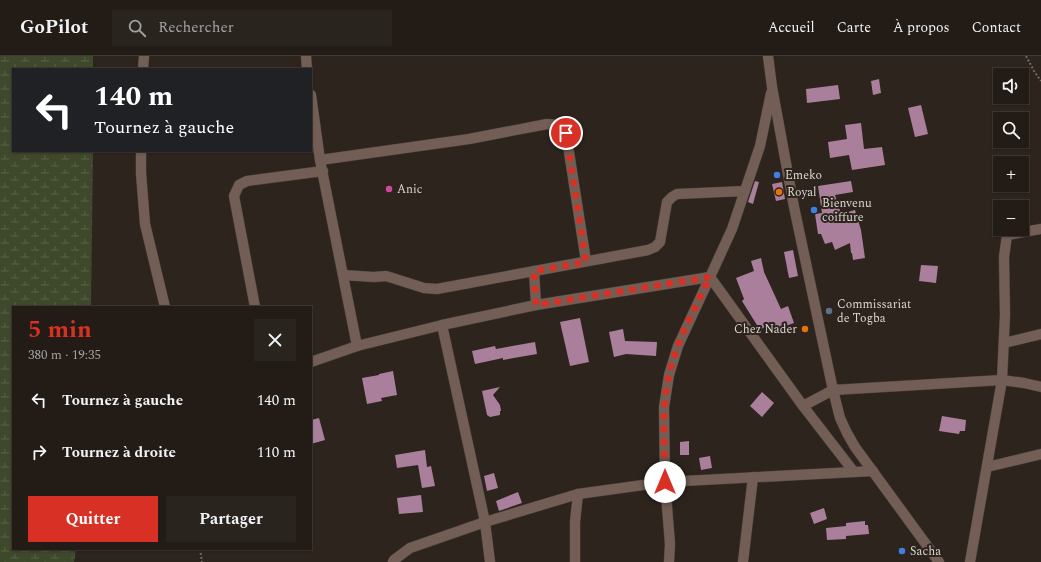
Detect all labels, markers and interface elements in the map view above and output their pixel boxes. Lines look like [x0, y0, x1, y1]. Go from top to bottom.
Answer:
search box [112, 10, 392, 46]
text: GoPilot [20, 13, 88, 42]
text: Rechercher [158, 16, 234, 39]
icon: search [126, 17, 148, 39]
text: Accueil [768, 17, 815, 38]
text: Carte [837, 17, 871, 38]
text: À propos [893, 17, 950, 38]
text: Contact [972, 17, 1021, 38]
map controls [993, 68, 1029, 236]
button: sound [993, 68, 1029, 104]
text: 140 m [94, 75, 173, 118]
icon: left [28, 84, 80, 136]
button: search [993, 112, 1029, 148]
text: Tournez à gauche [94, 114, 234, 141]
pin [549, 116, 583, 150]
icon: arrive [555, 122, 577, 144]
button: + [993, 156, 1029, 192]
place label: Emeko [785, 166, 822, 185]
marker: Emeko [772, 170, 782, 180]
place label: Anic [397, 180, 423, 199]
place label: Royal [787, 183, 817, 202]
marker: Anic [384, 184, 394, 194]
marker: Royal [774, 187, 784, 197]
place label: Bienvenu coiffure [822, 194, 872, 227]
button: − [993, 200, 1029, 236]
marker: Bienvenu coiffure [809, 205, 819, 215]
place label: Commissariat de Togba [837, 295, 911, 328]
marker: Commissariat de Togba [824, 306, 834, 316]
text: 5 min [28, 312, 92, 348]
button: close [254, 319, 296, 361]
place label: Chez Nader [734, 320, 797, 339]
marker: Chez Nader [800, 324, 810, 334]
text: 380 m · 19:35 [28, 345, 101, 365]
icon: left [28, 389, 50, 411]
text: Tournez à gauche [62, 389, 183, 412]
text: 140 m [257, 389, 296, 412]
icon: right [28, 441, 50, 463]
text: Tournez à droite [62, 441, 176, 464]
text: 110 m [257, 441, 296, 464]
position arrow [644, 461, 686, 503]
button: Quitter [28, 496, 158, 542]
button: Partager [166, 496, 296, 542]
place label: Sacha [910, 542, 941, 561]
marker: Sacha [897, 546, 907, 556]

